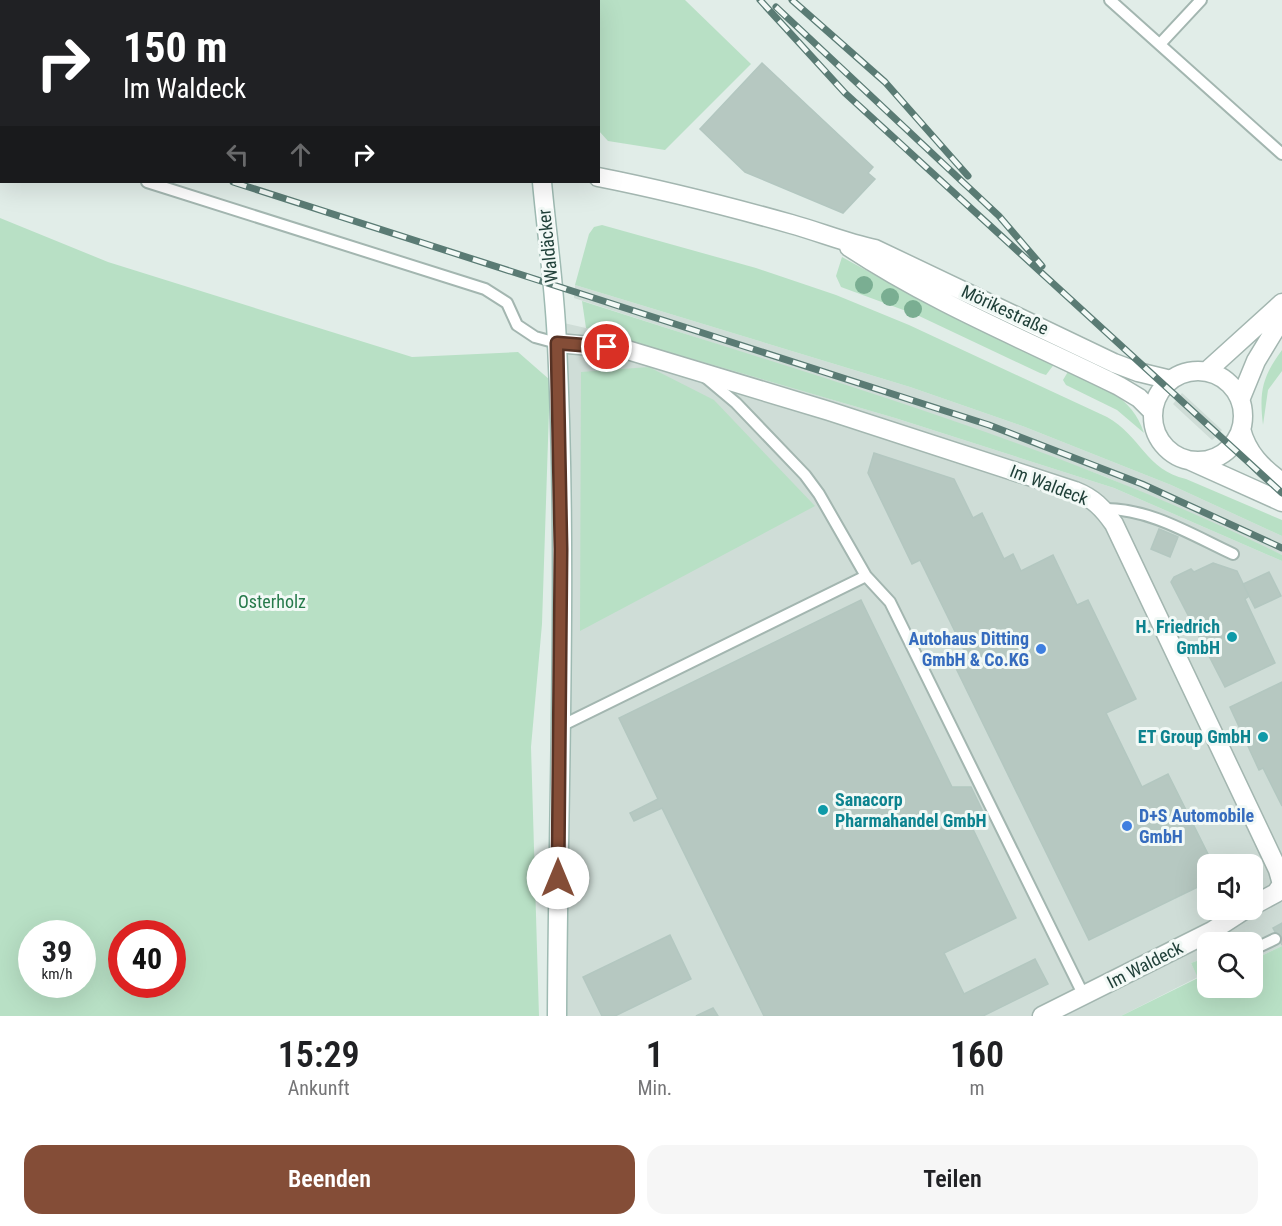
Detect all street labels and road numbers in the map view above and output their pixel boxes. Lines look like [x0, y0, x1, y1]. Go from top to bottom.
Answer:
street label: Waldäcker [533, 208, 562, 284]
street label: Mörikestraße [958, 280, 1052, 339]
street label: Im Waldeck [1007, 460, 1091, 509]
street label: Im Waldeck [1103, 937, 1186, 993]

